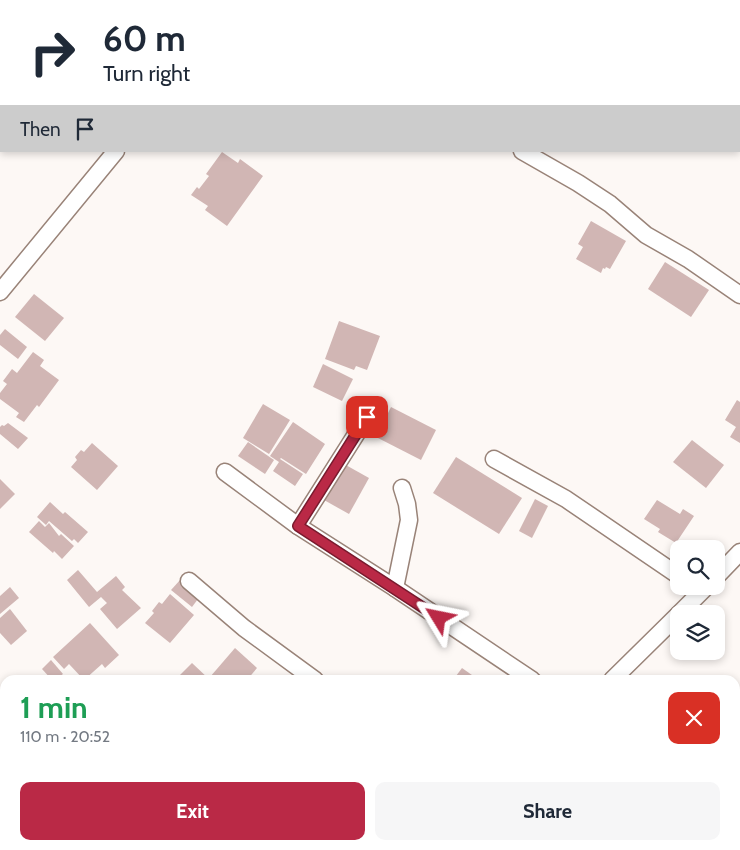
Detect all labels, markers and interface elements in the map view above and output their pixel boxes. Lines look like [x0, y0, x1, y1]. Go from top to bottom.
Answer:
text: 60 m [103, 17, 186, 60]
icon: right [20, 20, 85, 85]
text: Turn right [103, 60, 190, 87]
icon: arrive [71, 115, 99, 143]
text: Then [20, 118, 61, 141]
pin [346, 396, 388, 438]
icon: arrive [353, 403, 381, 431]
map controls [670, 540, 725, 660]
button: search [670, 540, 725, 595]
position arrow [412, 591, 464, 643]
button: layers [670, 605, 725, 660]
text: 1 min [20, 689, 88, 726]
button: close [668, 692, 720, 744]
text: 110 m · 20:52 [20, 727, 110, 746]
button: Exit [20, 782, 365, 840]
button: Share [375, 782, 720, 840]

